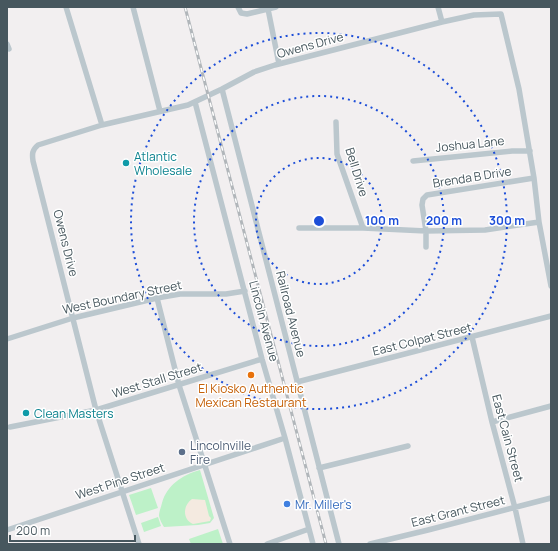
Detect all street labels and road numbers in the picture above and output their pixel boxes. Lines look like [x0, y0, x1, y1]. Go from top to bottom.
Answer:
street label: Owens Drive [275, 28, 345, 62]
street label: Joshua Lane [435, 132, 505, 156]
street label: Bell Drive [341, 145, 373, 199]
street label: Brenda B Drive [431, 162, 513, 192]
street label: Owens Drive [49, 208, 83, 278]
street label: Railroad Avenue [272, 269, 310, 359]
street label: West Boundary Street [61, 276, 183, 318]
street label: Lincoln Avenue [245, 279, 283, 363]
street label: East Colpat Street [371, 318, 474, 360]
street label: West Stall Street [110, 358, 204, 402]
street label: East Cain Street [488, 392, 528, 484]
street label: West Pine Street [73, 459, 167, 503]
street label: East Grant Street [409, 491, 507, 531]

